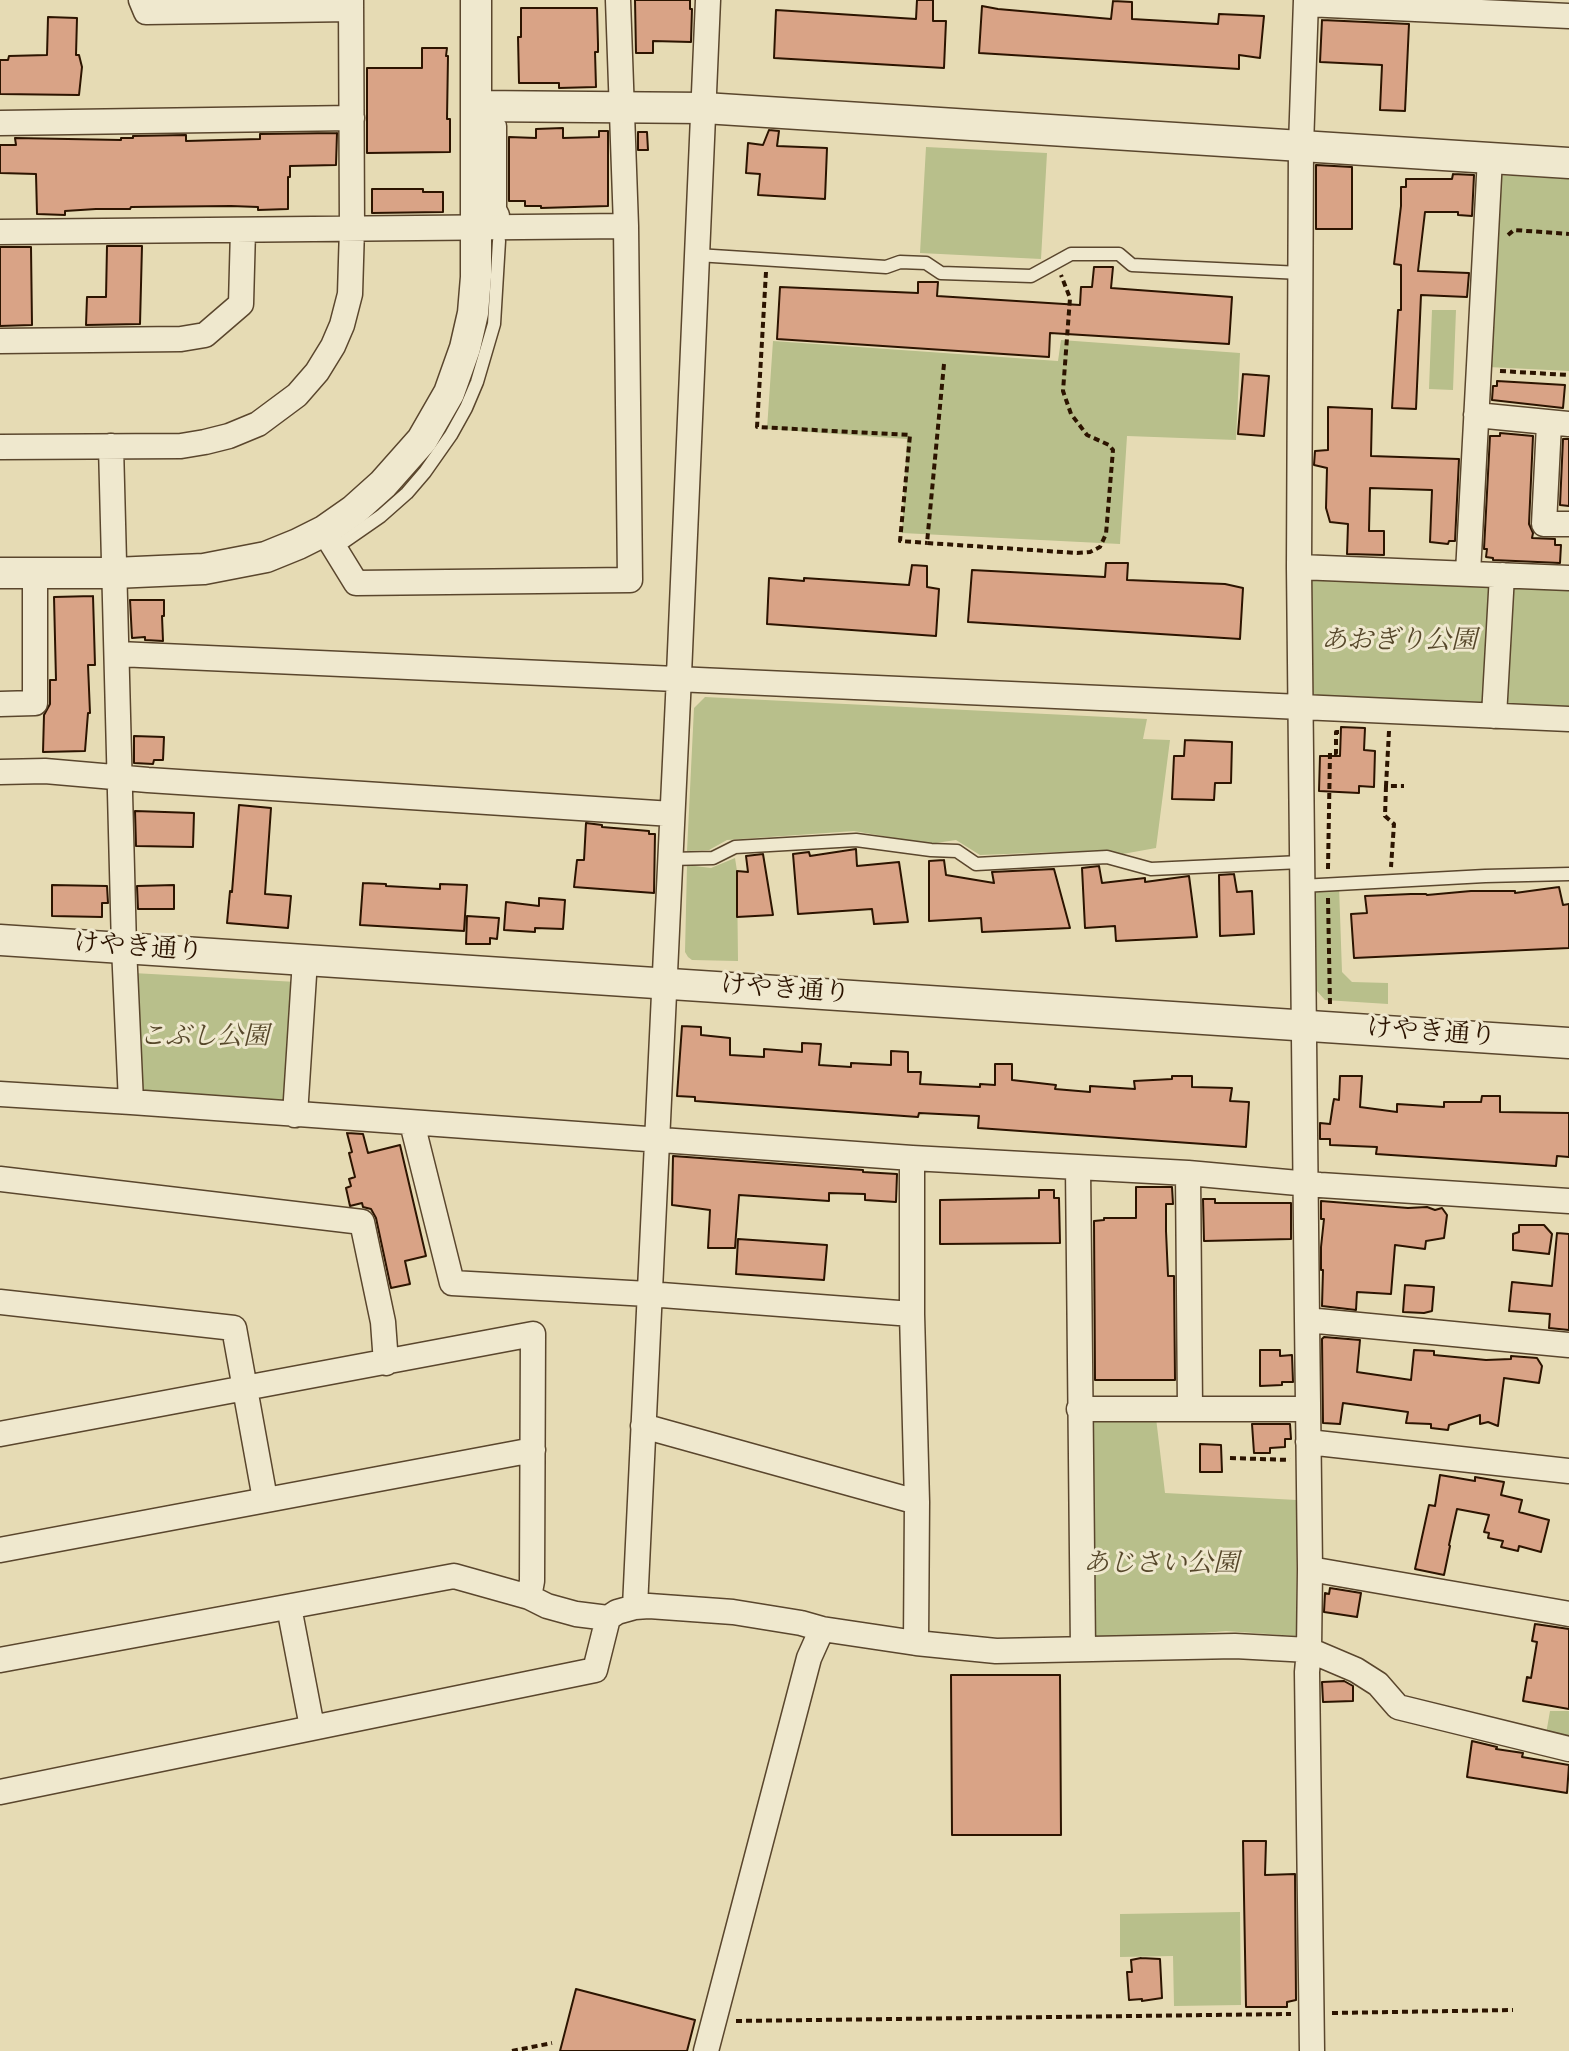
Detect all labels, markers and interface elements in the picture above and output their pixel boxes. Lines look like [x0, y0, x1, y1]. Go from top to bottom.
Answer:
park label: あおぎり公園 [1321, 626, 1477, 658]
street label: けやき通り [72, 929, 204, 969]
street label: けやき通り [719, 971, 851, 1011]
street label: けやき通り [1365, 1014, 1497, 1054]
park label: こぶし公園 [139, 1022, 269, 1054]
park label: あじさい公園 [1083, 1549, 1239, 1581]

